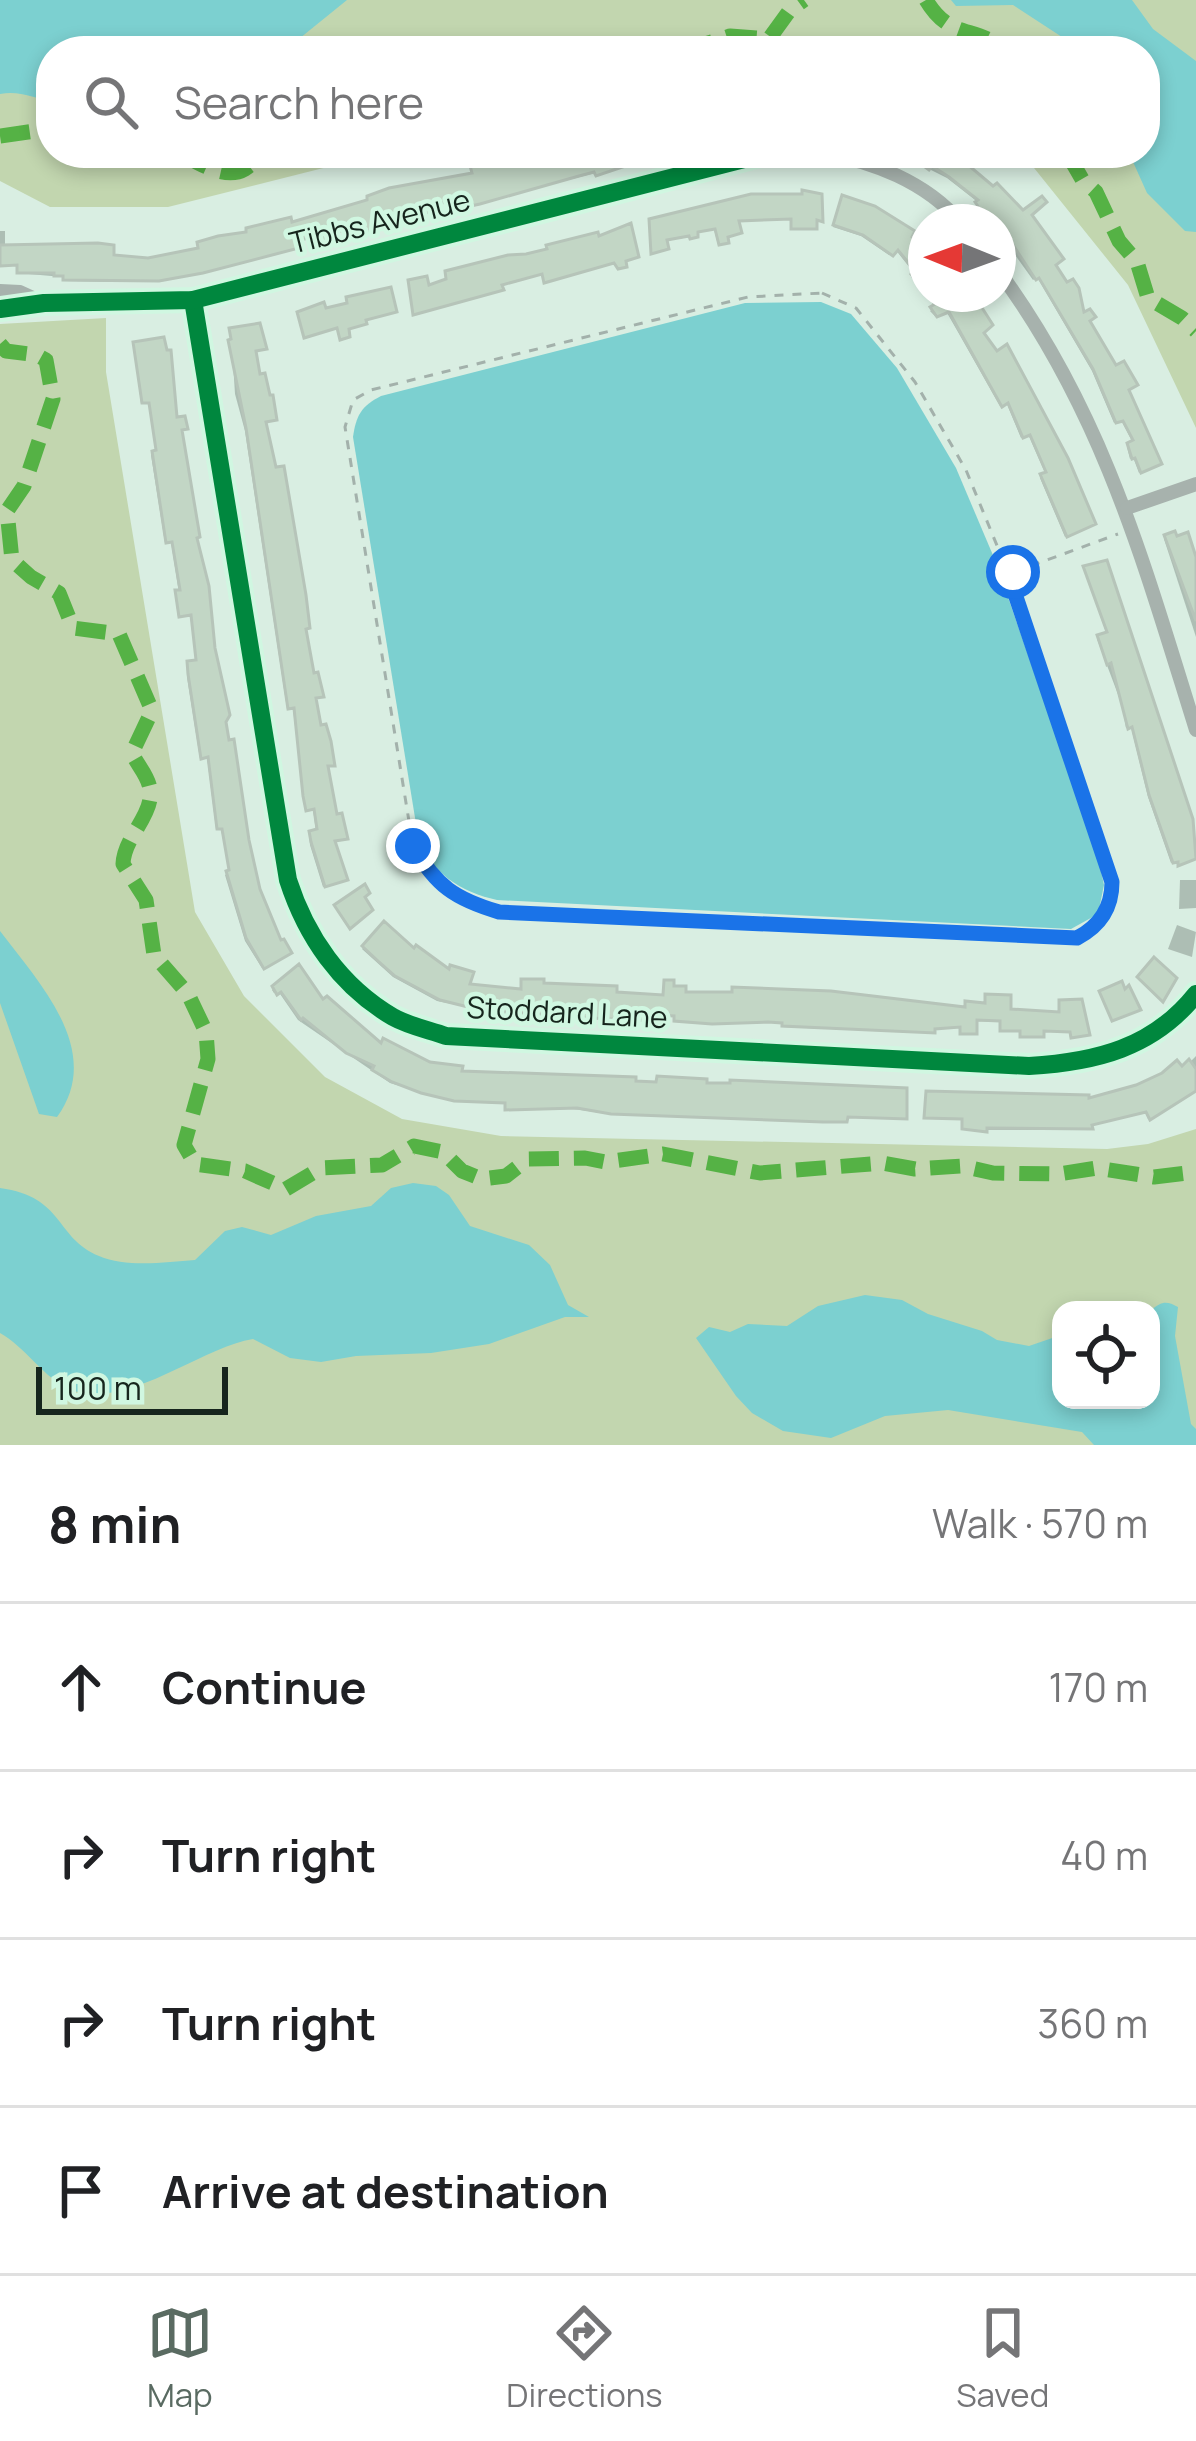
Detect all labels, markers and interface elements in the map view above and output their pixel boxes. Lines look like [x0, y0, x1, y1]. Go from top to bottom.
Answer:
search box [36, 36, 1160, 168]
icon: search [78, 69, 144, 135]
text: Search here [174, 71, 424, 133]
street label: Tibbs Avenue [285, 178, 474, 263]
north arrow [908, 204, 1016, 312]
route start [986, 545, 1040, 599]
route end [386, 819, 440, 873]
street label: Stoddard Lane [465, 986, 669, 1037]
map controls [1052, 1301, 1160, 1409]
button: locate [1052, 1301, 1160, 1409]
scale bar [36, 1361, 228, 1414]
text: 100 m [54, 1365, 142, 1410]
text: 8 min [48, 1489, 182, 1558]
text: Walk · 570 m [932, 1496, 1148, 1550]
icon: ahead [48, 1654, 114, 1720]
text: Continue [162, 1656, 367, 1718]
text: 170 m [1049, 1660, 1148, 1714]
icon: right [48, 1822, 114, 1888]
text: Turn right [162, 1824, 376, 1886]
text: 40 m [1060, 1828, 1148, 1882]
icon: right [48, 1990, 114, 2056]
text: Turn right [162, 1992, 376, 2054]
text: 360 m [1038, 1996, 1148, 2050]
icon: arrive [48, 2158, 114, 2224]
text: Arrive at destination [162, 2160, 609, 2222]
tab: Map [147, 2300, 213, 2417]
tab: Directions [506, 2300, 663, 2417]
tab: Saved [956, 2300, 1049, 2417]

